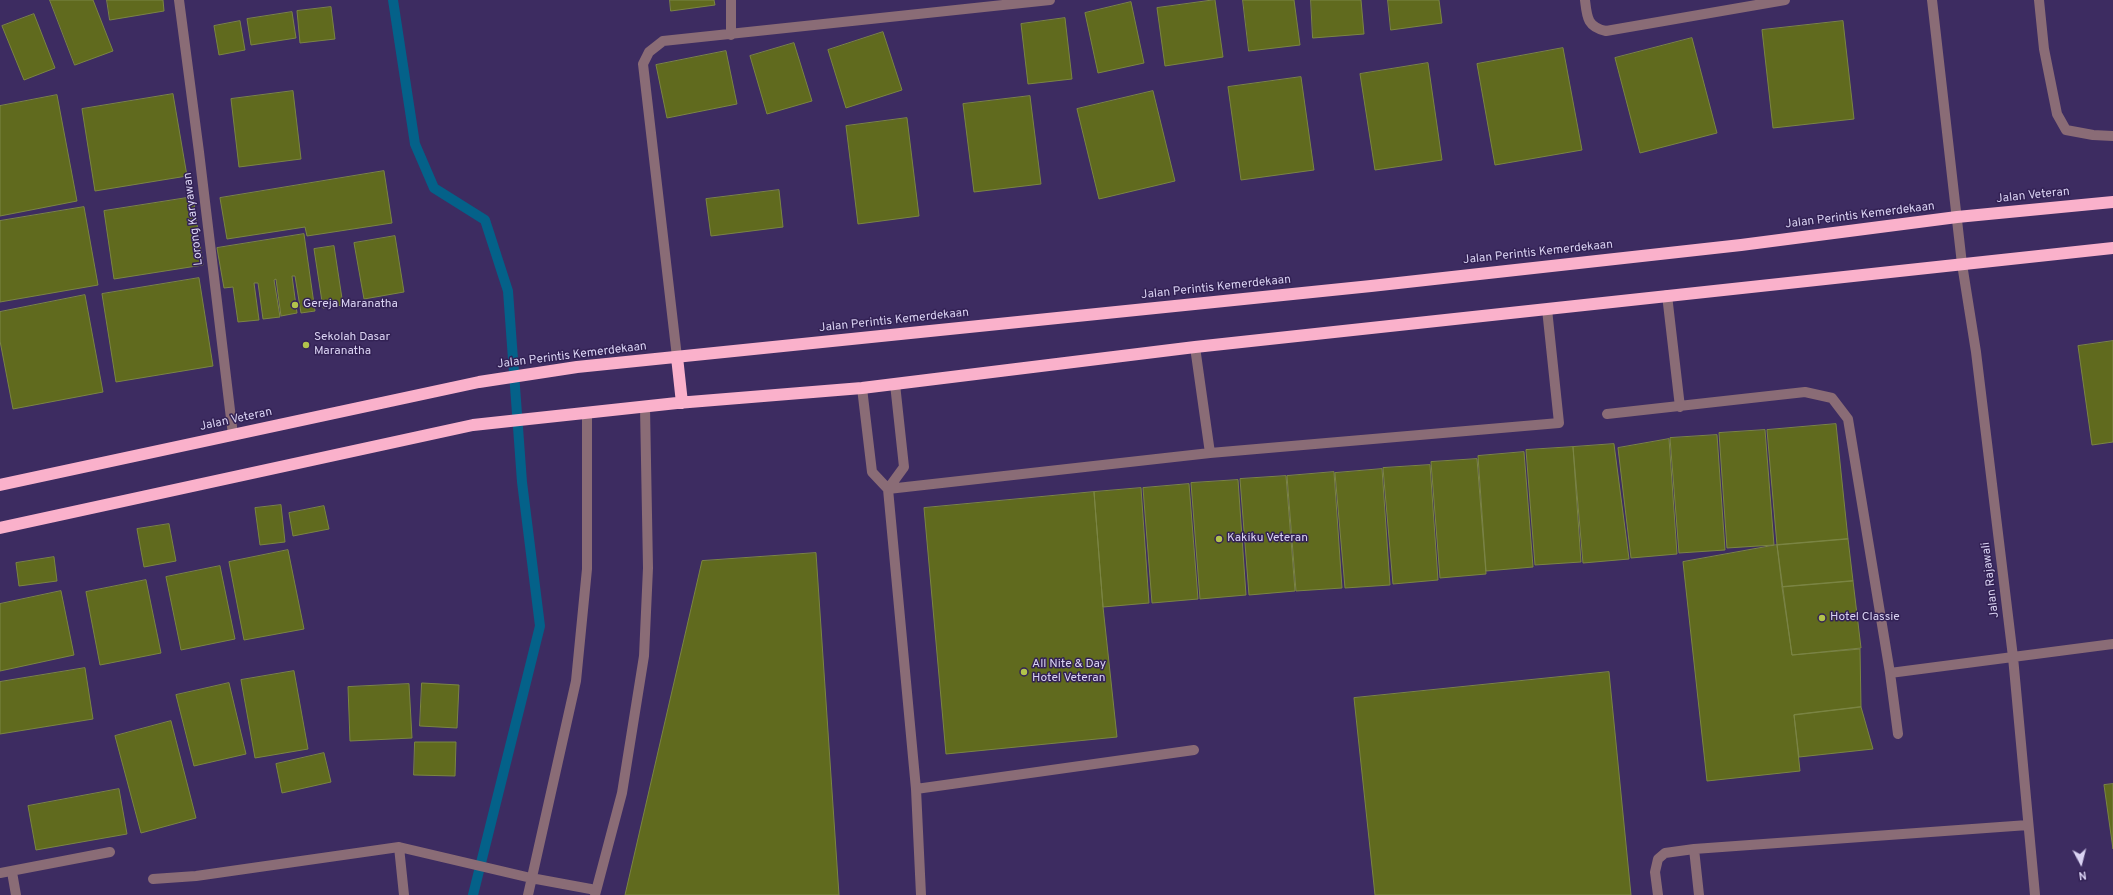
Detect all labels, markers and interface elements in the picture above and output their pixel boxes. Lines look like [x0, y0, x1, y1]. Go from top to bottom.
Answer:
street label: Lorong Karyawan [181, 172, 207, 266]
street label: Jalan Veteran [1996, 185, 2070, 207]
street label: Jalan Perintis Kemerdekaan [1784, 200, 1936, 232]
street label: Jalan Perintis Kemerdekaan [1462, 238, 1614, 268]
street label: Jalan Perintis Kemerdekaan [1140, 273, 1292, 303]
place label: Gereja Maranatha [303, 298, 398, 312]
marker: Gereja Maranatha [290, 300, 300, 310]
street label: Jalan Perintis Kemerdekaan [818, 306, 970, 336]
place label: Sekolah Dasar Maranatha [314, 331, 390, 359]
marker: Sekolah Dasar Maranatha [301, 340, 311, 350]
street label: Jalan Perintis Kemerdekaan [496, 340, 648, 372]
street label: Jalan Veteran [198, 405, 274, 435]
place label: Kakiku Veteran [1227, 532, 1308, 546]
marker: Kakiku Veteran [1214, 534, 1224, 544]
street label: Jalan Rajawali [1979, 541, 2003, 619]
place label: Hotel Classie [1830, 611, 1900, 625]
marker: Hotel Classie [1817, 613, 1827, 623]
place label: All Nite & Day Hotel Veteran [1032, 658, 1106, 686]
marker: All Nite & Day Hotel Veteran [1019, 667, 1029, 677]
north arrow [2061, 843, 2101, 883]
text: N [2078, 867, 2087, 882]

